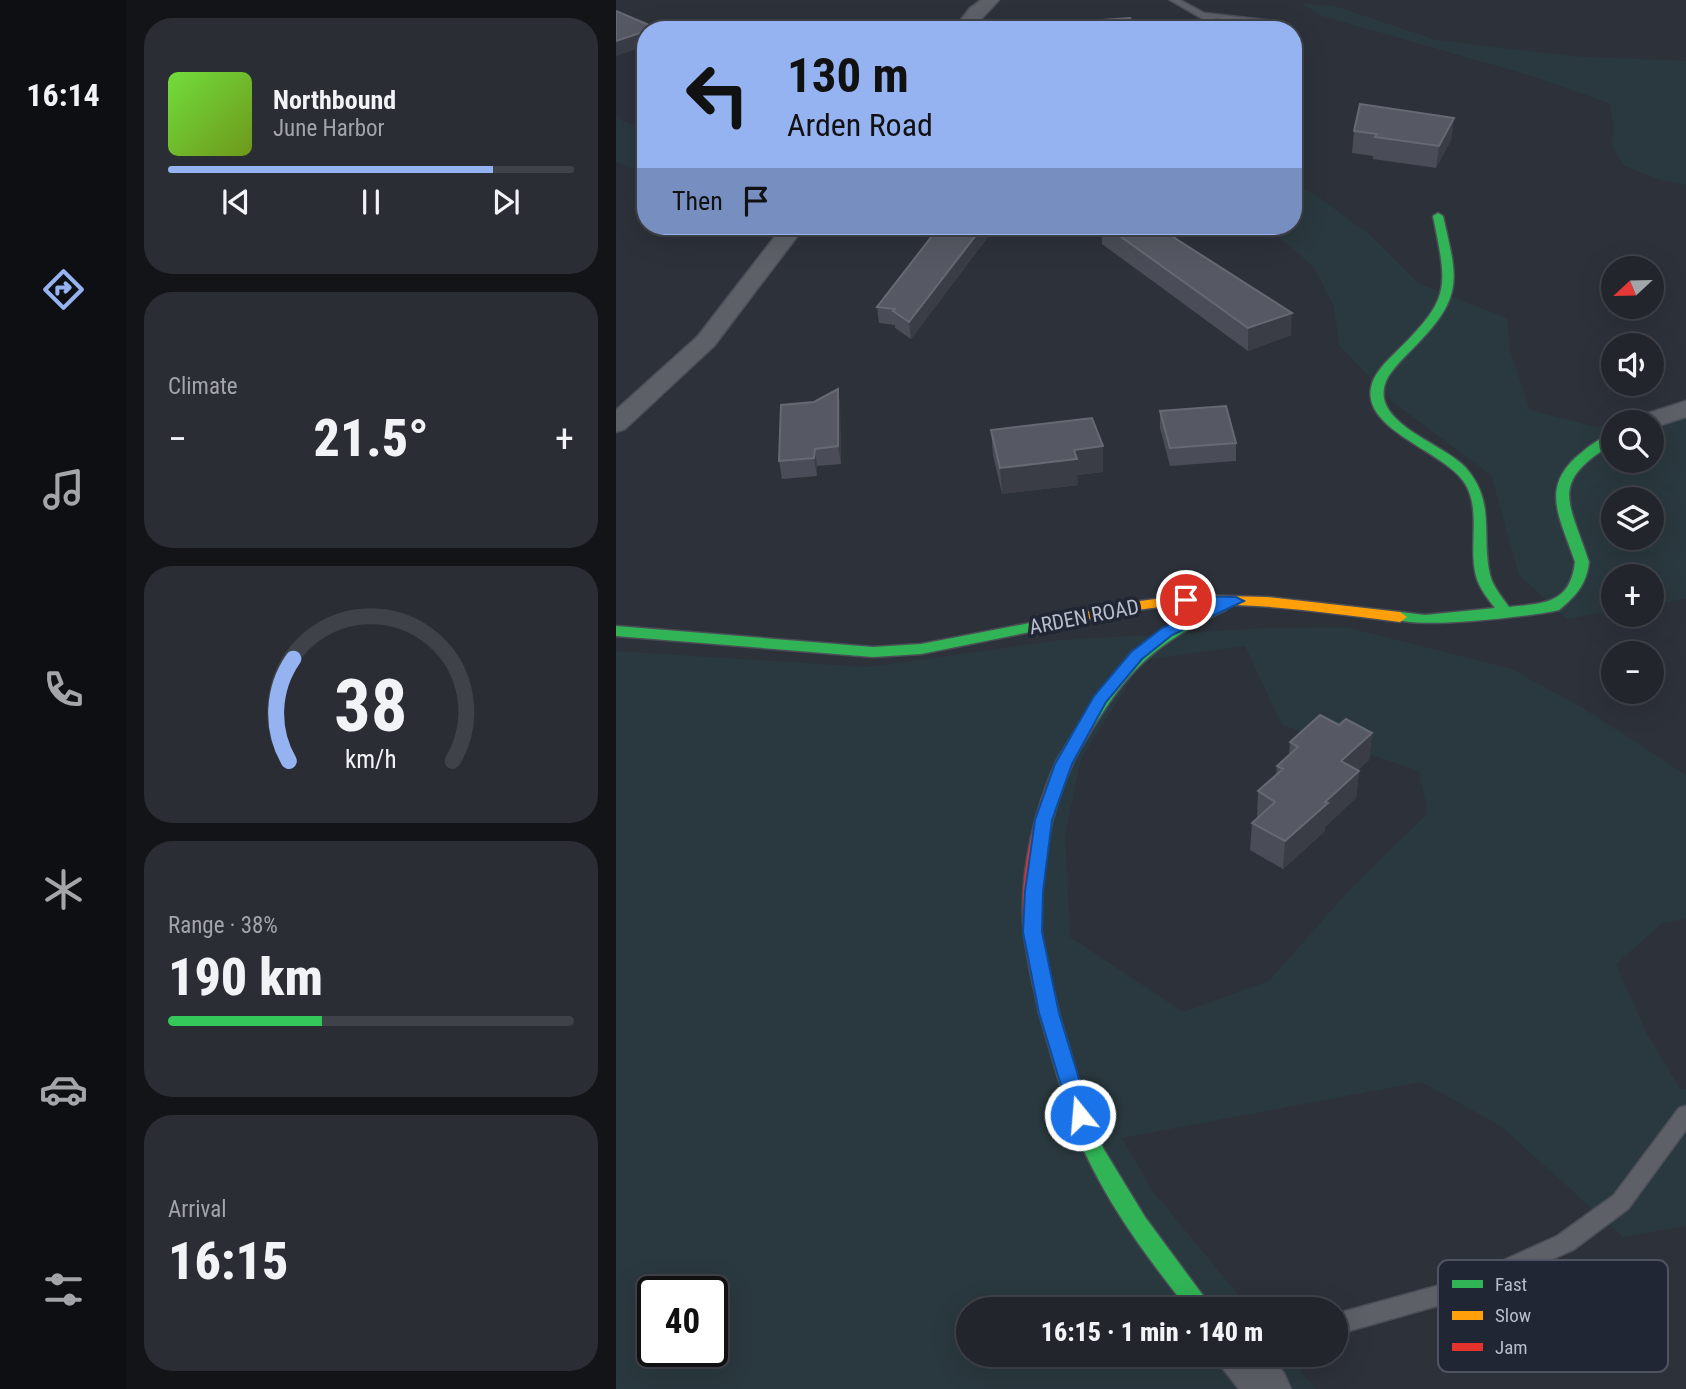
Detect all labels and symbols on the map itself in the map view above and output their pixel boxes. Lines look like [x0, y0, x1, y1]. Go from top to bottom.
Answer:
north arrow [1601, 256, 1664, 318]
pin [1156, 570, 1216, 630]
street label: ARDEN ROAD [1027, 595, 1141, 639]
position arrow [1043, 1078, 1117, 1152]
legend [1438, 1260, 1668, 1372]
text: Fast [1495, 1273, 1527, 1296]
speed limit sign: 40 [637, 1276, 728, 1367]
text: Slow [1495, 1304, 1531, 1327]
text: Jam [1495, 1336, 1528, 1359]

